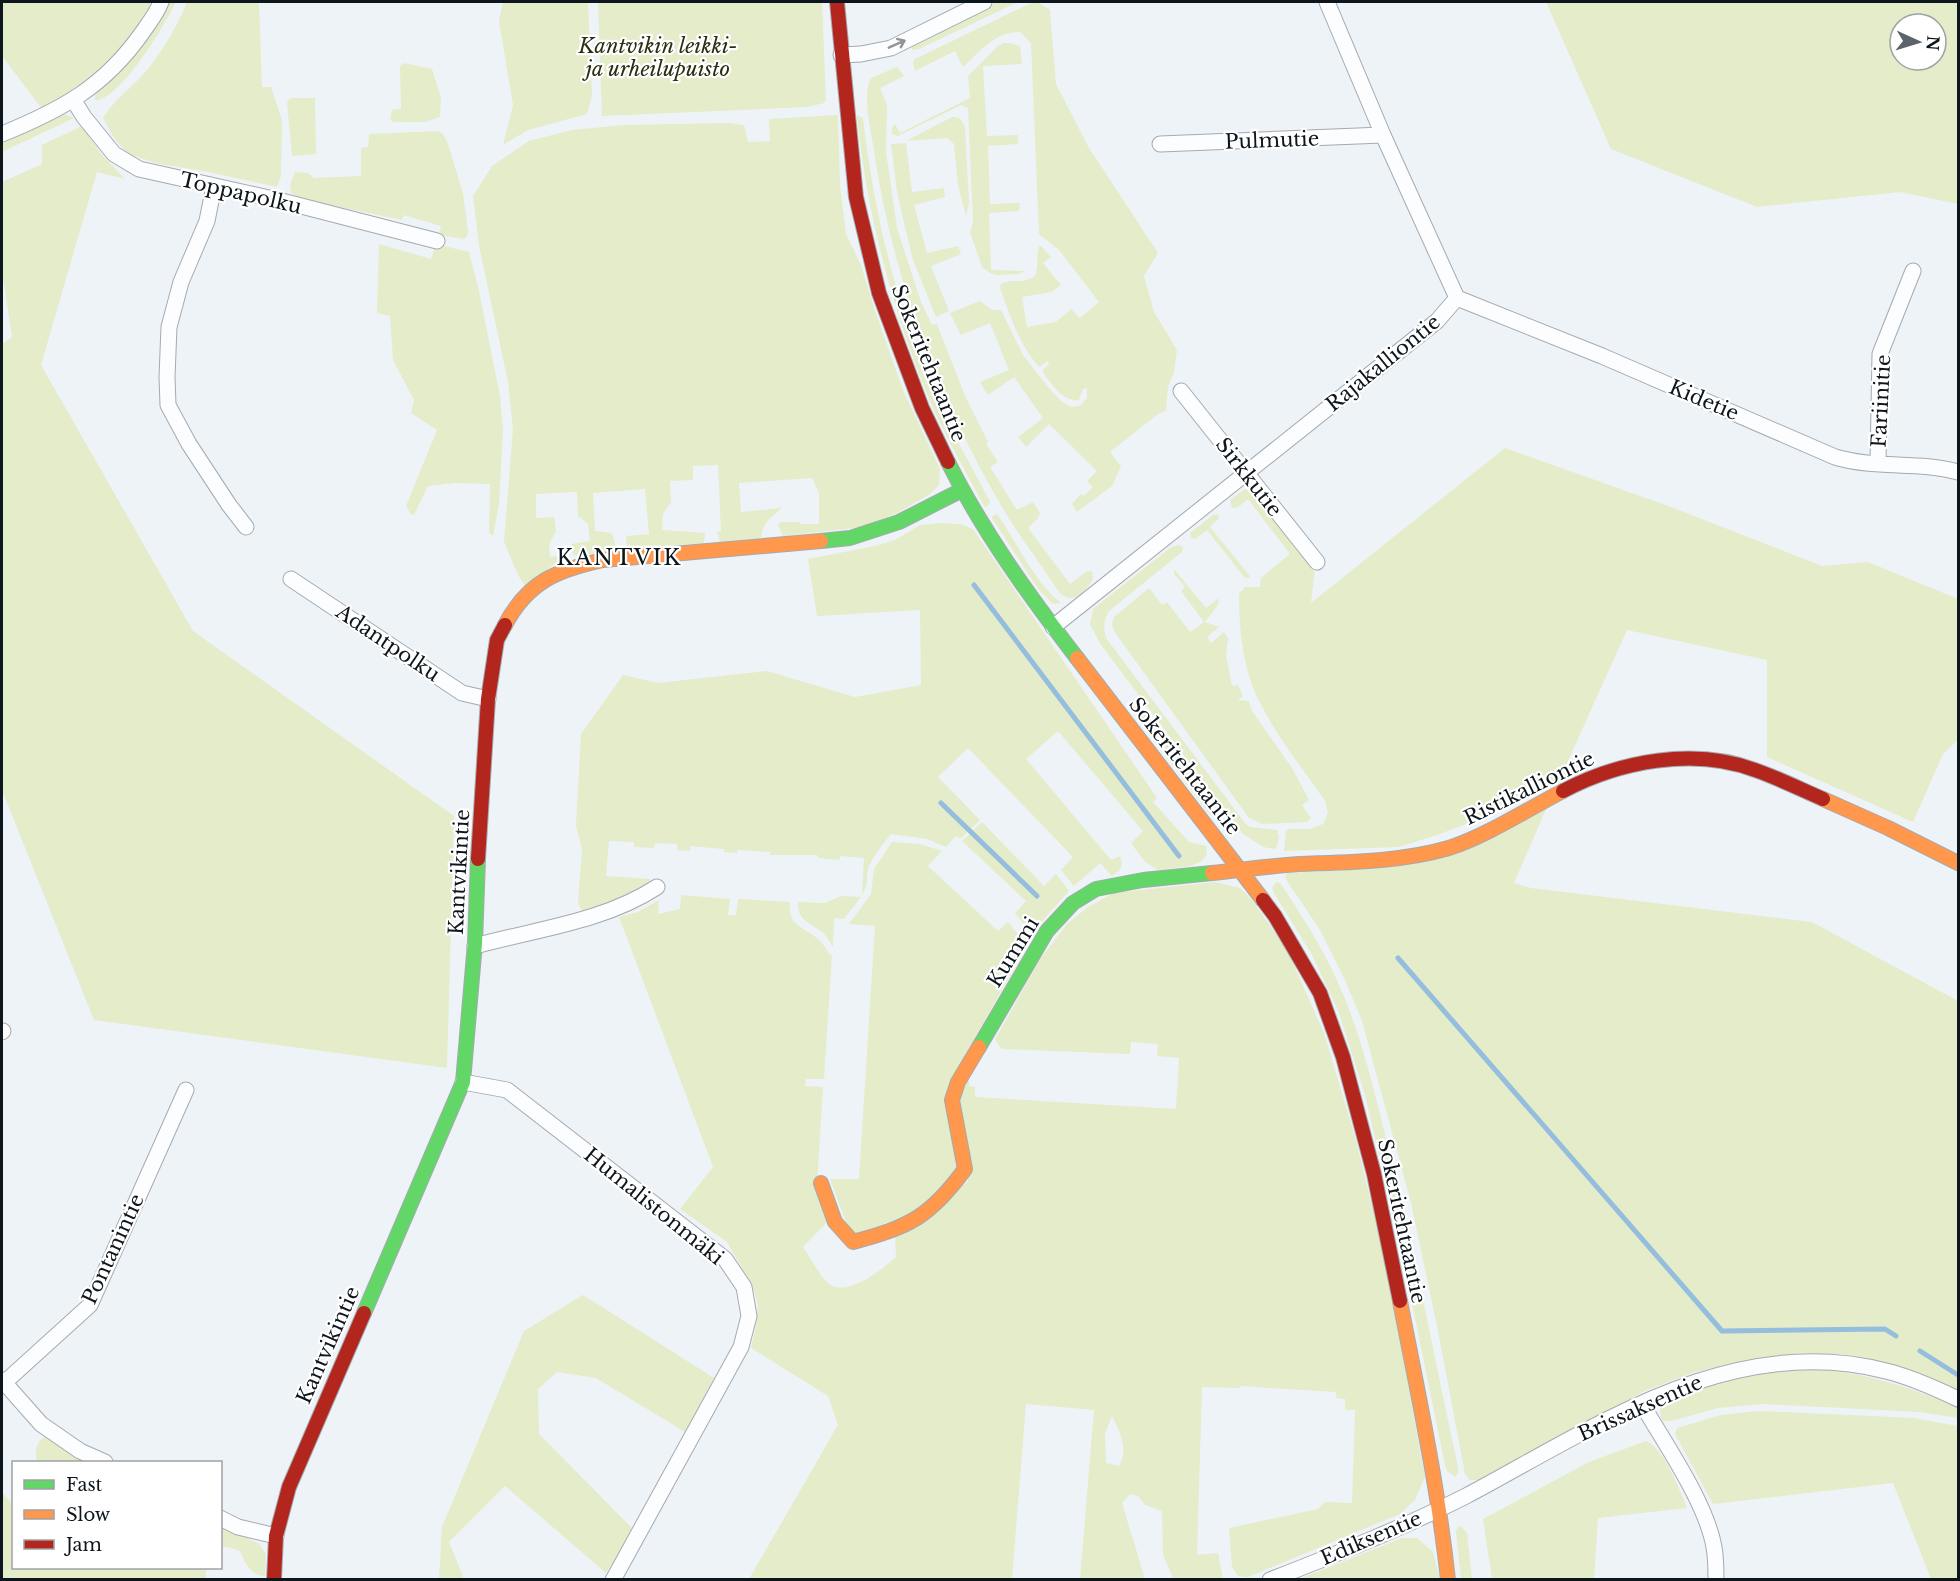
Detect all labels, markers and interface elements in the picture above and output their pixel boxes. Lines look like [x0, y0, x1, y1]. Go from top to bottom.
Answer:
north arrow [1888, 12, 1948, 72]
park label: Kantvikin leikki- ja urheilupuisto [577, 34, 738, 81]
text: N [1922, 35, 1943, 51]
one-way arrow [888, 38, 906, 50]
street label: Pulmutie [1224, 126, 1320, 154]
street label: Toppapolku [178, 167, 304, 219]
street label: Sokeritehtaantie [887, 281, 971, 445]
street label: Rajakalliontie [1321, 310, 1445, 416]
street label: Fariinitie [1867, 354, 1895, 448]
street label: Kidetie [1666, 375, 1742, 425]
street label: Sirkkutie [1211, 433, 1287, 521]
district label: KANTVIK [556, 544, 682, 571]
street label: Adantpolku [331, 599, 444, 686]
street label: Sokeritehtaantie [1124, 693, 1246, 839]
street label: Ristikalliontie [1460, 746, 1598, 830]
street label: Kantvikintie [444, 809, 474, 935]
street label: Kummi [982, 912, 1044, 992]
street label: Sokeritehtaantie [1373, 1137, 1431, 1305]
street label: Humalistonmäki [579, 1142, 729, 1270]
street label: Pontanintie [77, 1190, 149, 1308]
street label: Kantvikintie [291, 1283, 365, 1407]
street label: Brissaksentie [1574, 1370, 1706, 1446]
legend [12, 1461, 222, 1569]
text: Fast [66, 1474, 103, 1496]
text: Slow [66, 1504, 111, 1526]
street label: Ediksentie [1317, 1506, 1425, 1570]
text: Jam [64, 1534, 102, 1556]

